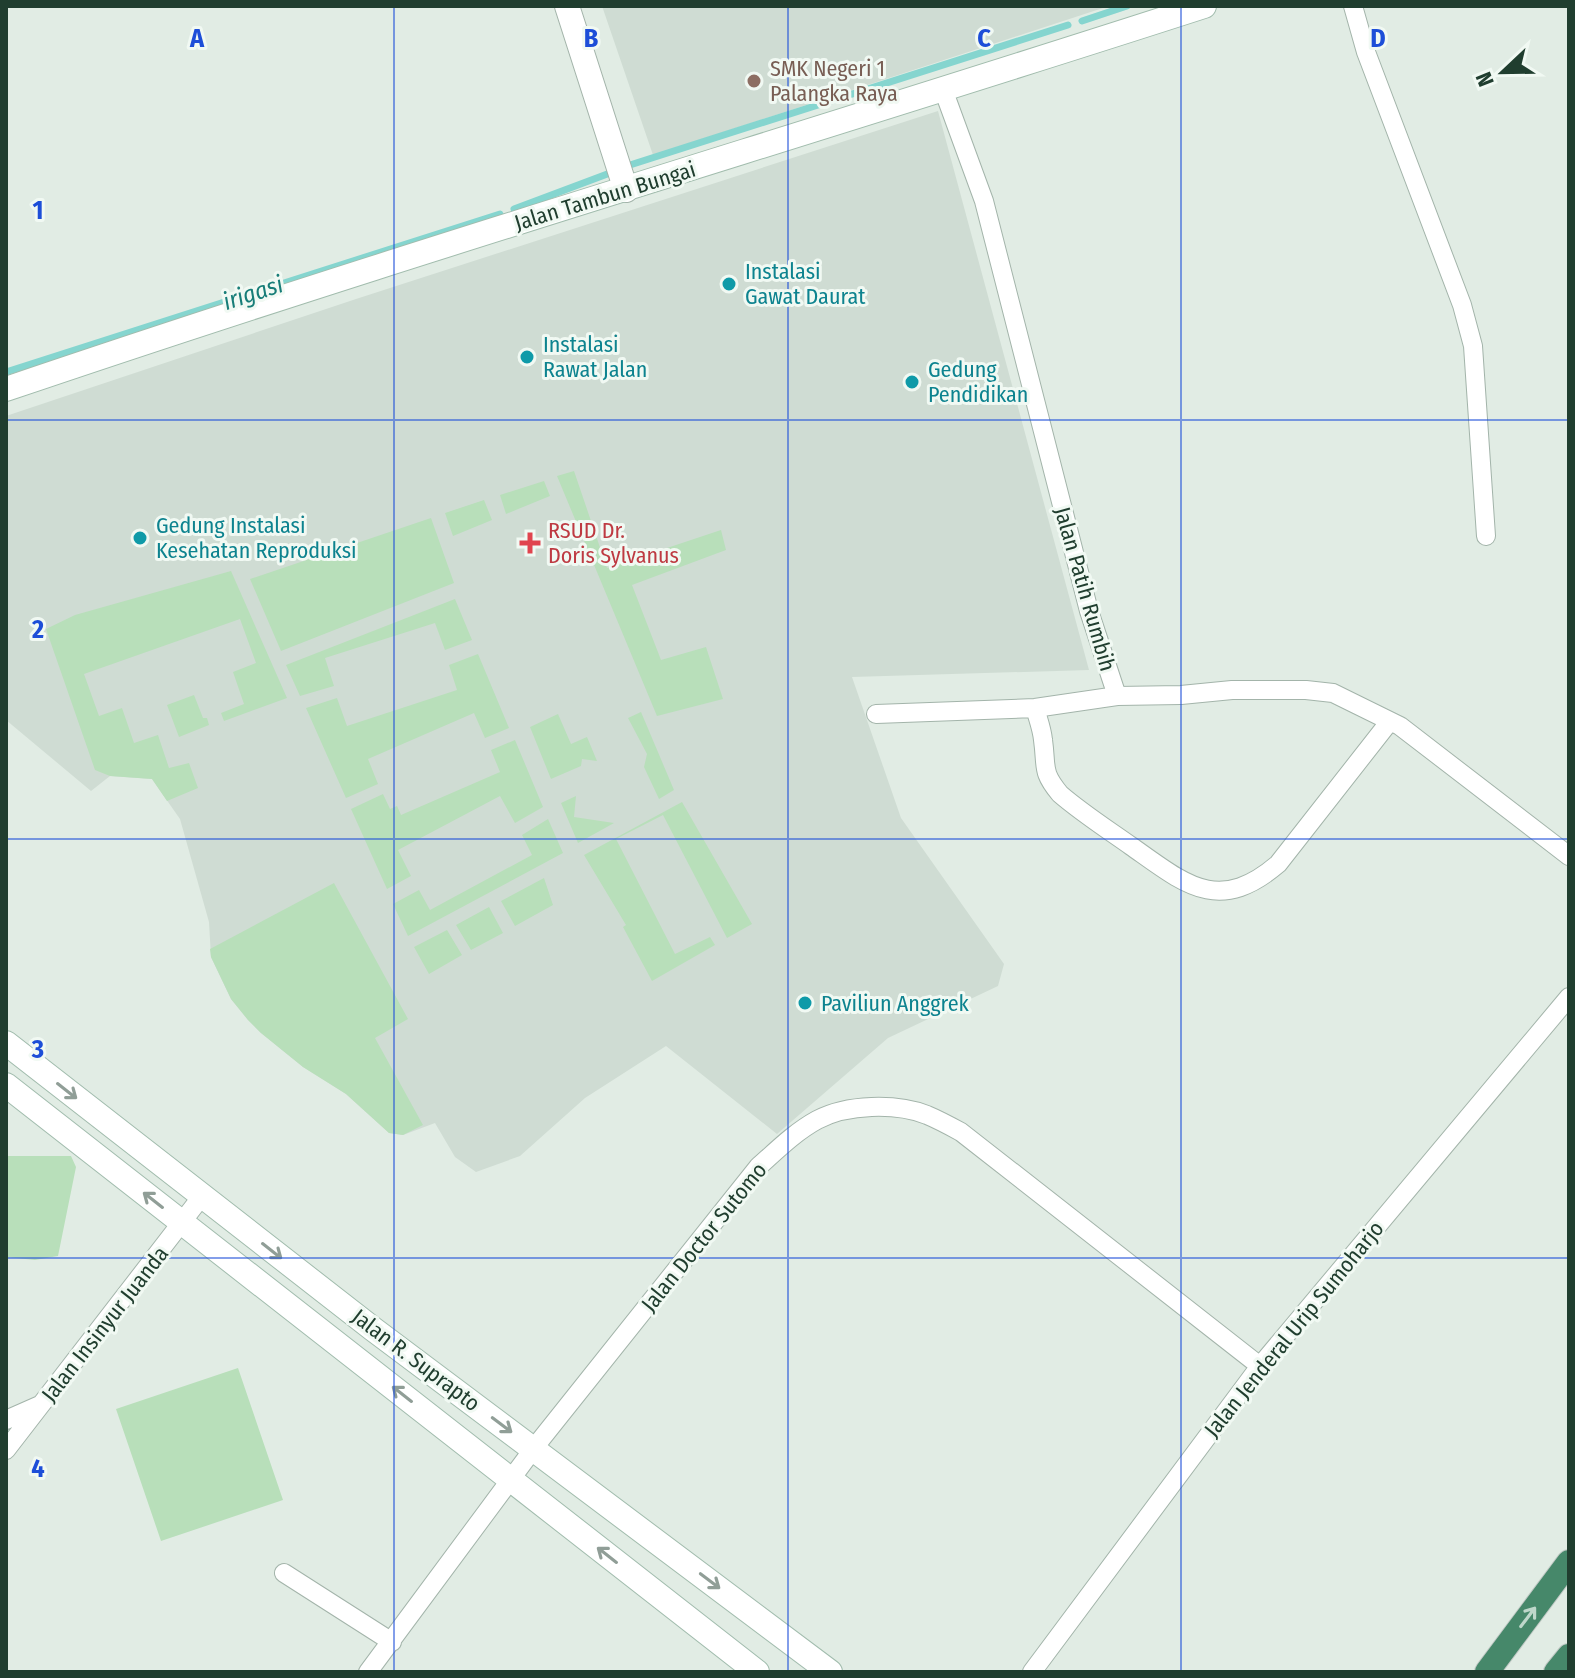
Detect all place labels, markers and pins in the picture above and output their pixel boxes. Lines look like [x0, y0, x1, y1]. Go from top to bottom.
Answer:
place label: SMK Negeri 1 Palangka Raya [770, 55, 898, 107]
marker: SMK Negeri 1 Palangka Raya [745, 72, 763, 90]
place label: Instalasi Gawat Daurat [745, 258, 866, 310]
marker: Instalasi Gawat Daurat [720, 275, 738, 293]
place label: Instalasi Rawat Jalan [543, 331, 647, 383]
marker: Instalasi Rawat Jalan [518, 348, 536, 366]
place label: Gedung Pendidikan [928, 356, 1028, 408]
marker: Gedung Pendidikan [903, 373, 921, 391]
place label: Gedung Instalasi Kesehatan Reproduksi [156, 512, 357, 564]
place label: RSUD Dr. Doris Sylvanus [548, 517, 679, 569]
marker: Gedung Instalasi Kesehatan Reproduksi [131, 529, 149, 547]
marker: RSUD Dr. Doris Sylvanus [519, 532, 541, 554]
place label: Paviliun Anggrek [821, 990, 970, 1017]
marker: Paviliun Anggrek [796, 994, 814, 1012]

